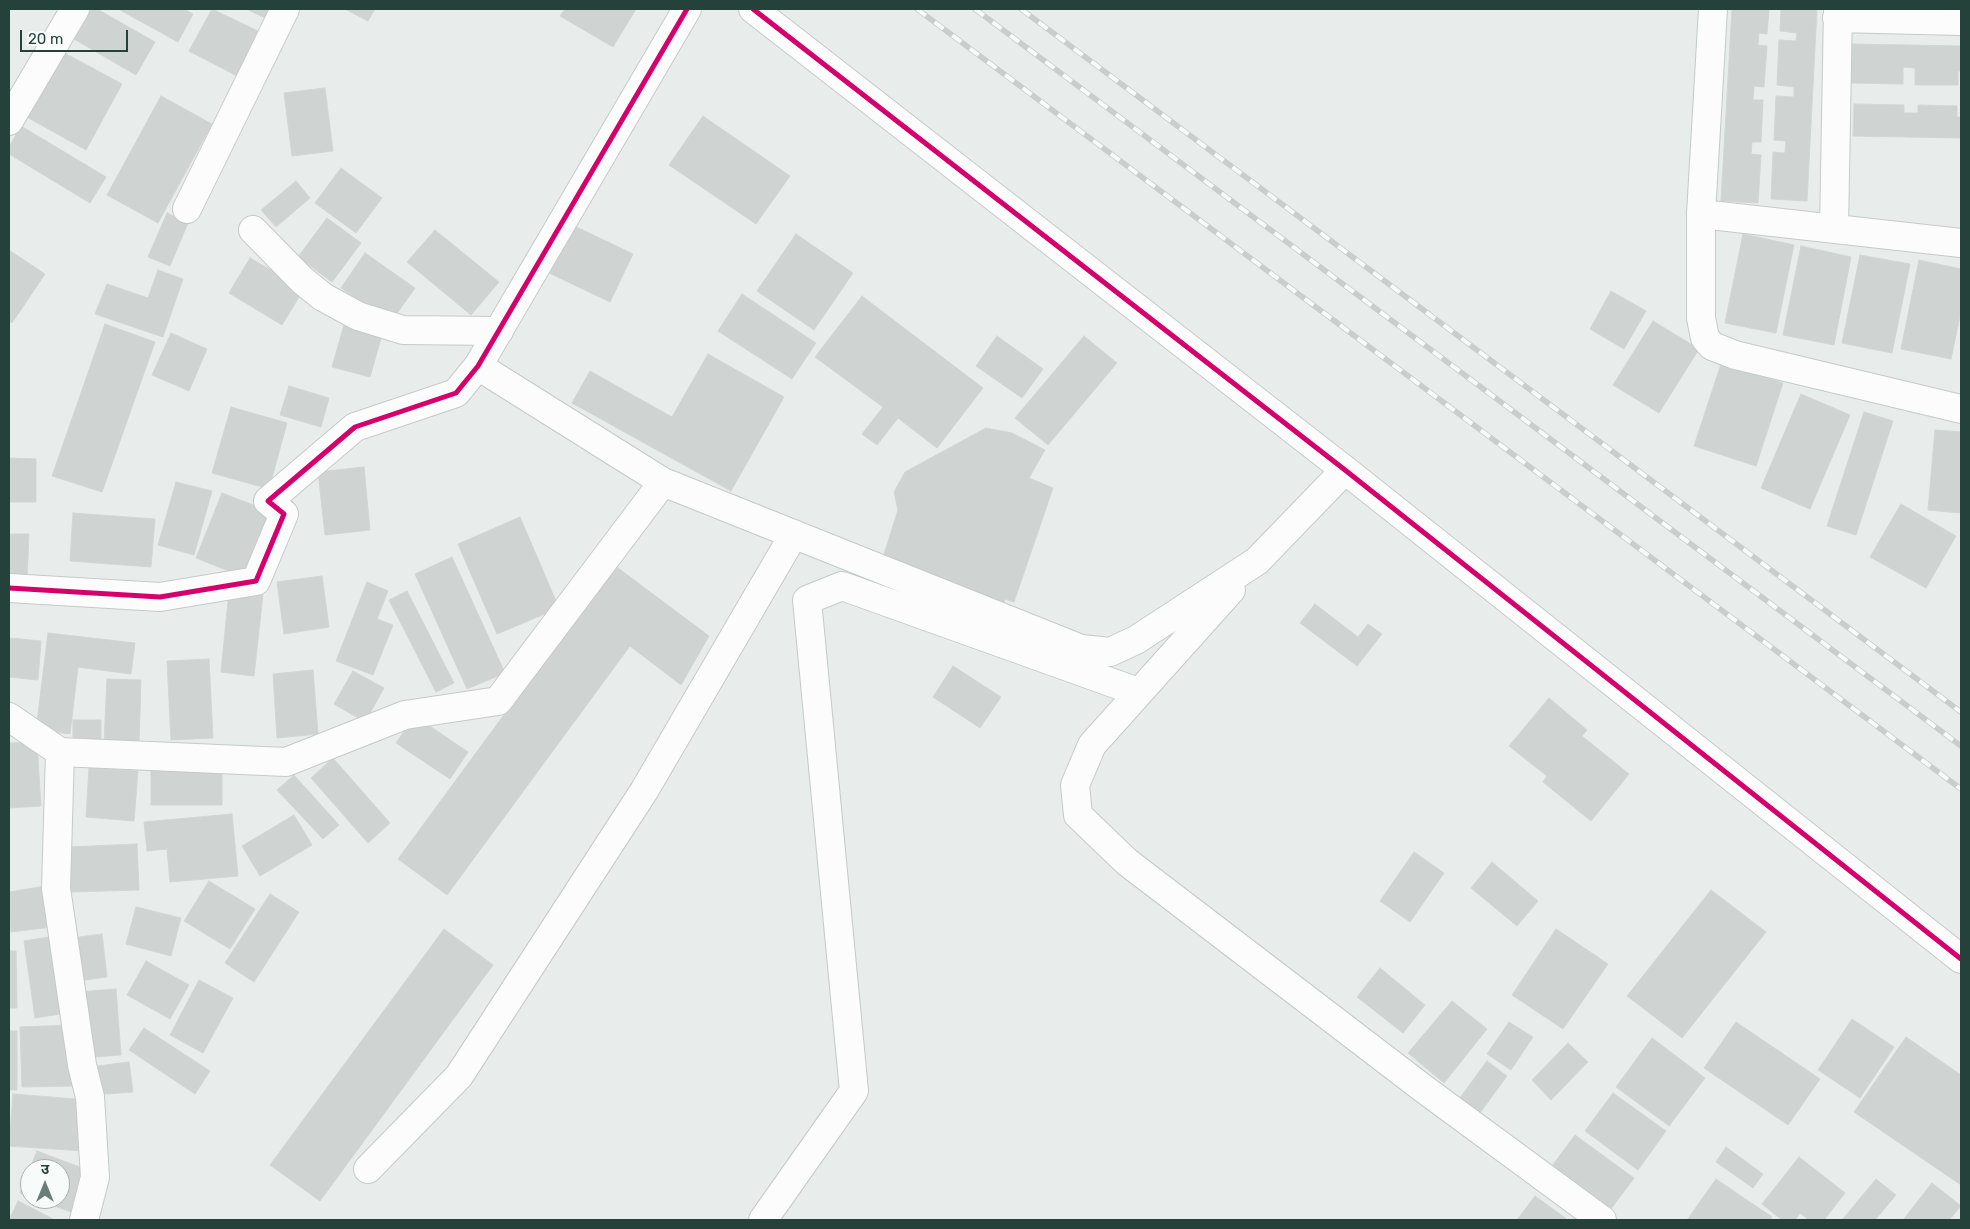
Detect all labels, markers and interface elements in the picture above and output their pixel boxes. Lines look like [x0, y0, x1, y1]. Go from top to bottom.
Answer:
scale bar [22, 20, 130, 52]
text: 20 m [28, 30, 63, 48]
north arrow [20, 1159, 70, 1209]
text: उ [41, 1161, 49, 1178]

